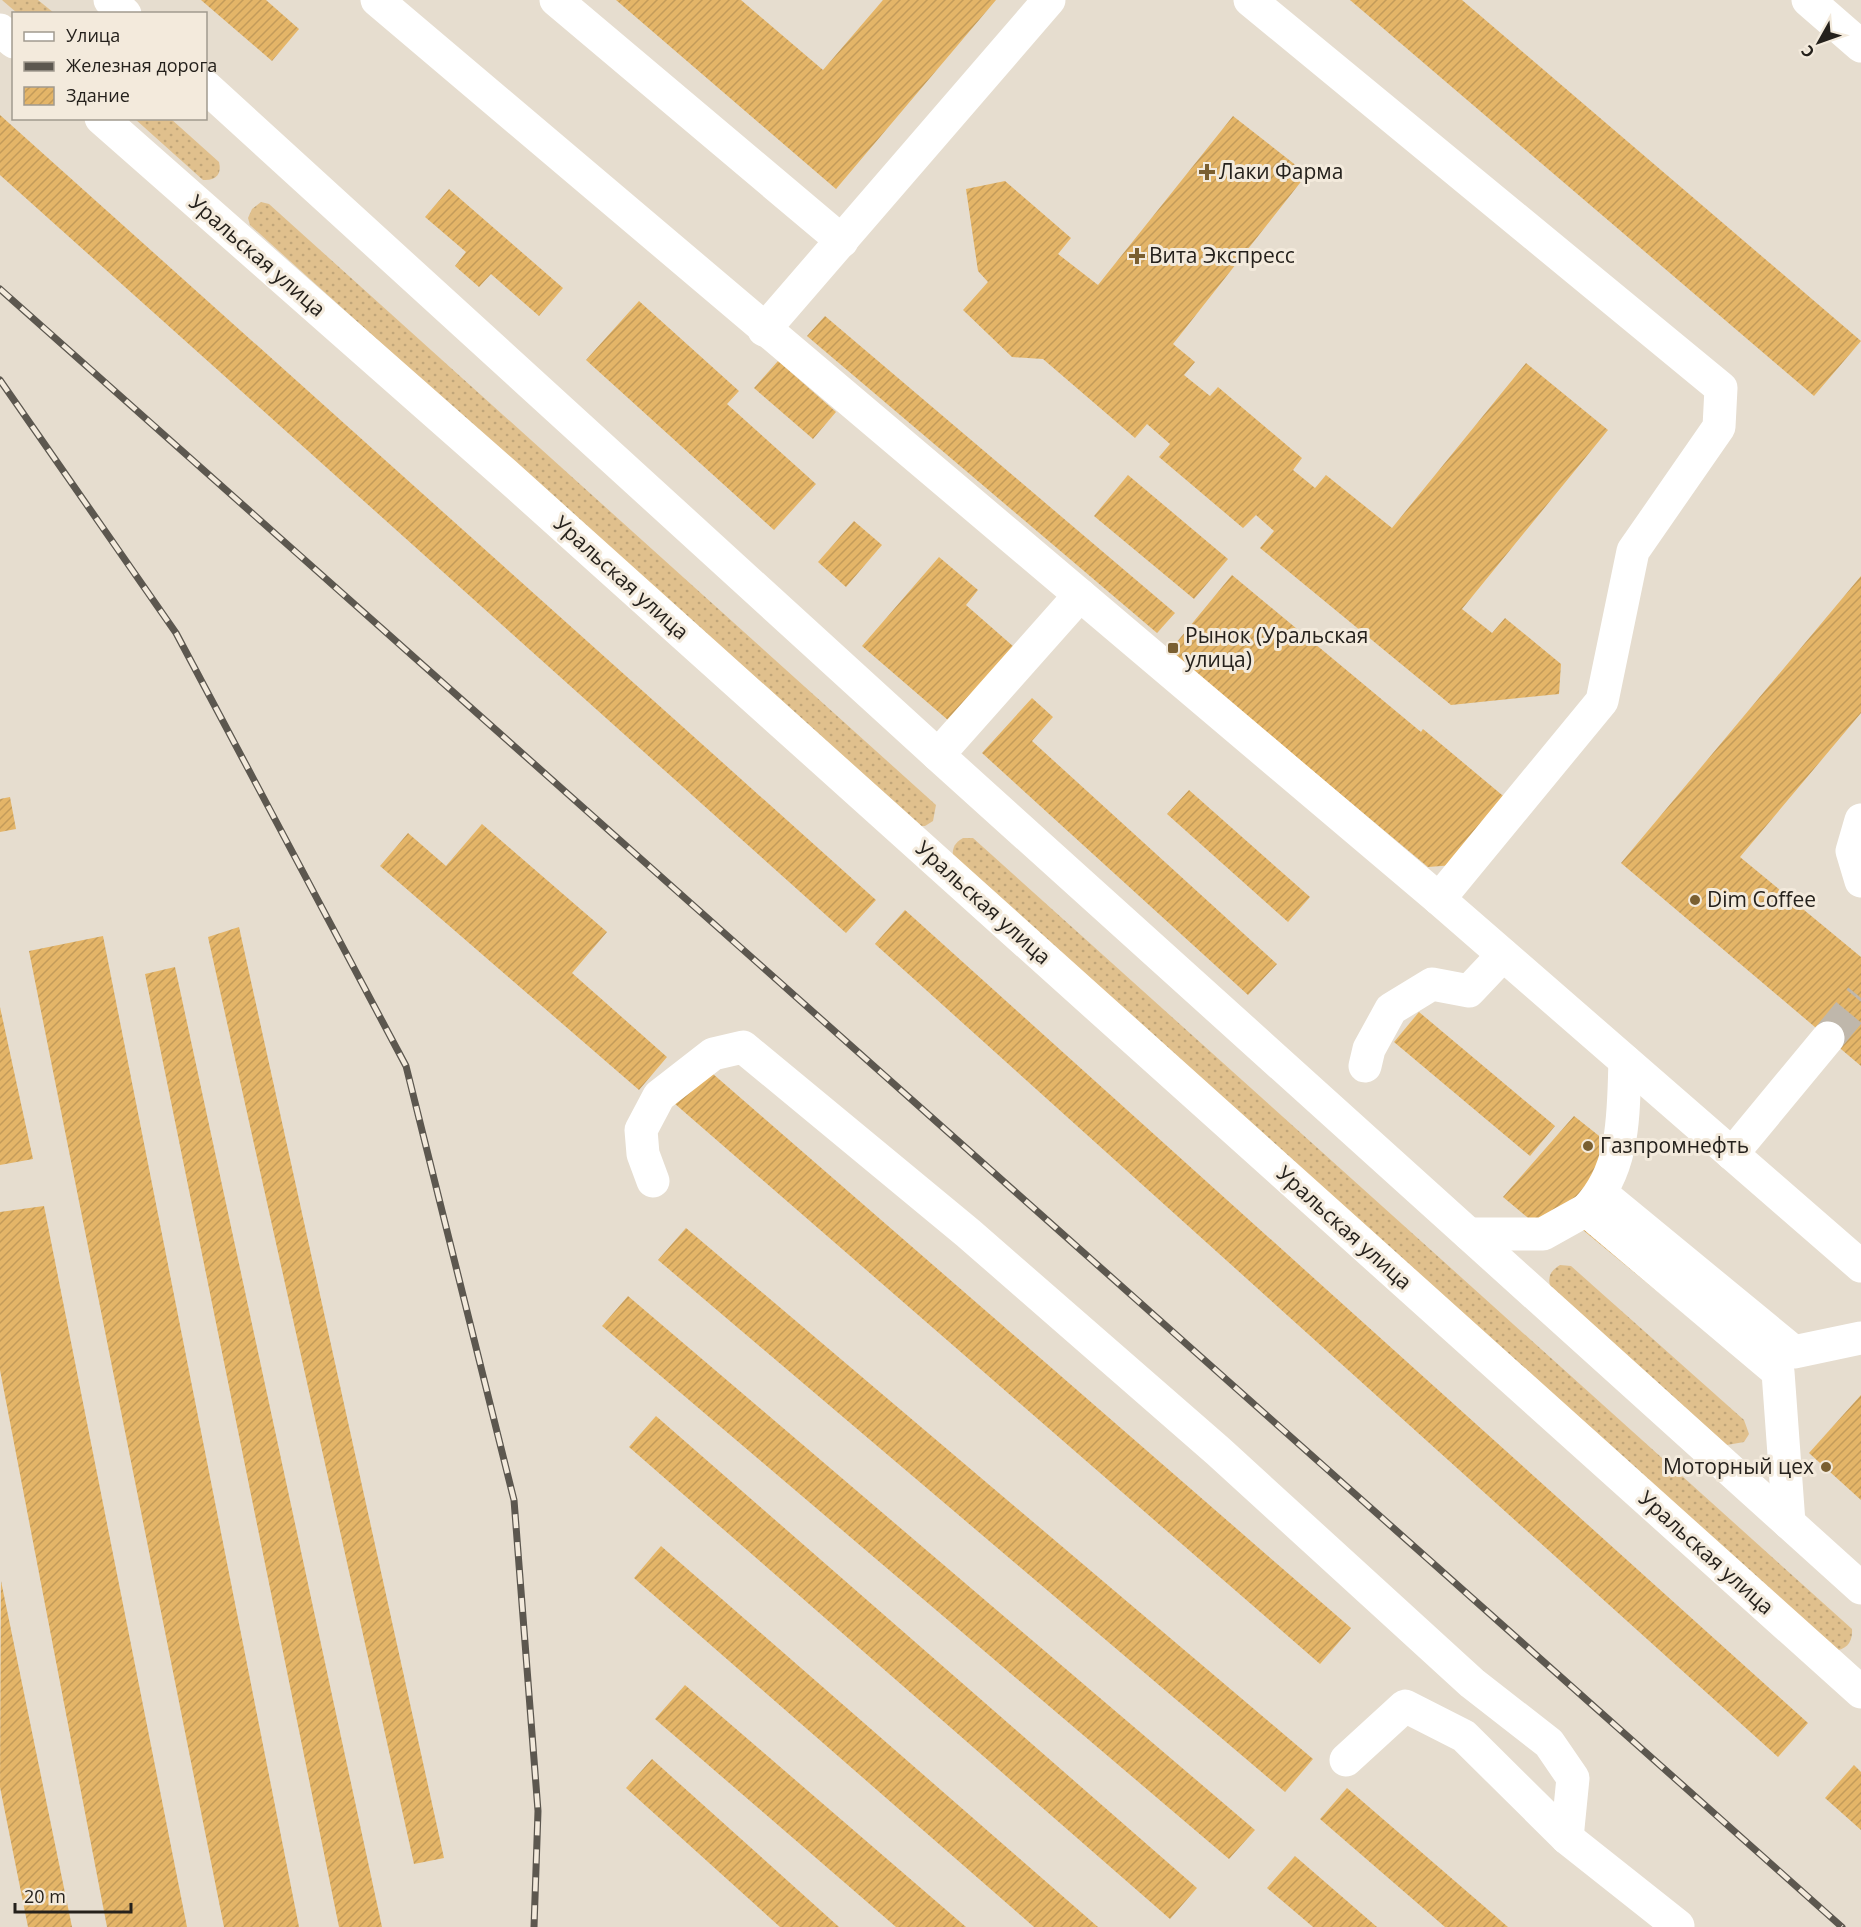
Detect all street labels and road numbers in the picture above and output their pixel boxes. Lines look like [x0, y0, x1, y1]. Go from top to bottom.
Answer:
street label: Уральская улица [183, 188, 332, 322]
street label: Уральская улица [548, 509, 695, 645]
street label: Уральская улица [910, 834, 1057, 970]
street label: Уральская улица [1271, 1159, 1418, 1295]
street label: Уральская улица [1633, 1484, 1780, 1620]

